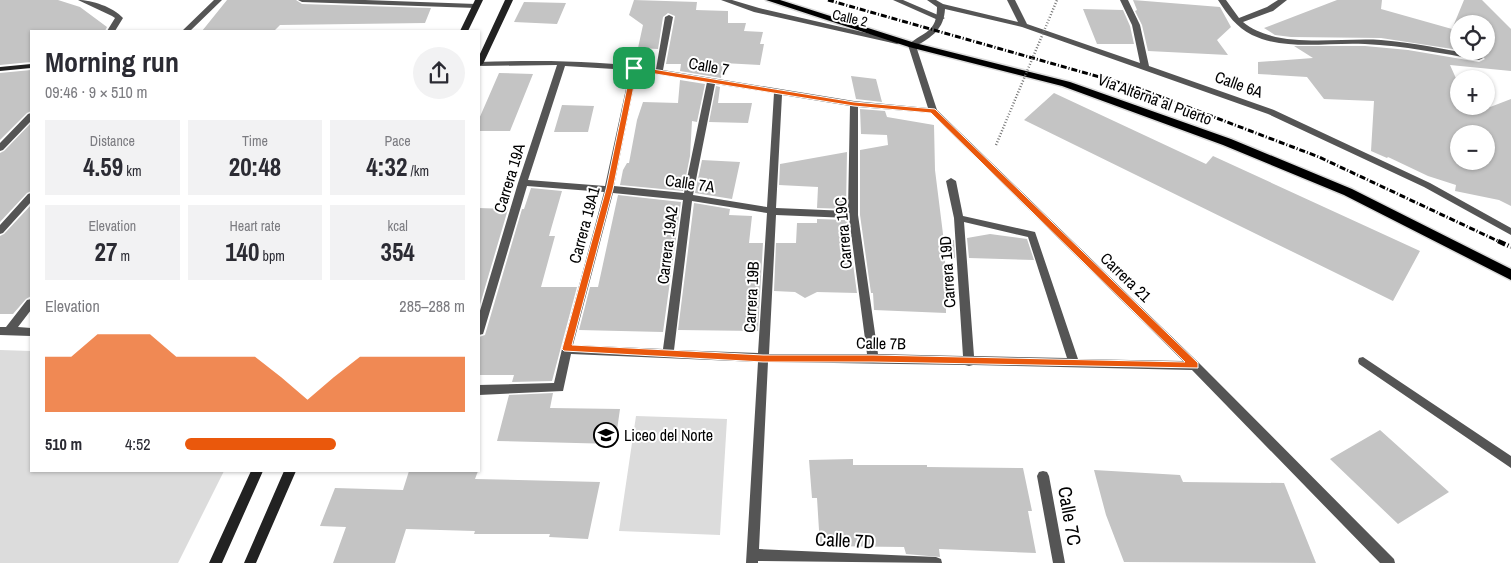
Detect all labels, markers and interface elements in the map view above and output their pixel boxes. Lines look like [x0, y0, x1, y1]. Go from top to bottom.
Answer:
street label: Calle 2 [831, 5, 869, 31]
map controls [1450, 15, 1495, 170]
button: locate [1450, 15, 1495, 60]
text: Morning run [45, 43, 179, 81]
button: share [413, 47, 465, 99]
pin [613, 47, 655, 89]
street label: Calle 7 [687, 52, 731, 80]
icon: arrive [620, 54, 648, 82]
street label: Calle 6A [1212, 65, 1266, 103]
street label: Vía Alterna al Puerto [1095, 68, 1215, 130]
button: + [1450, 70, 1495, 115]
text: 09:46 · 9 × 510 m [45, 81, 148, 103]
button: − [1450, 125, 1495, 170]
text: Distance [90, 132, 135, 150]
text: Time [242, 132, 268, 150]
text: Pace [385, 132, 411, 150]
street label: Carrera 19A [488, 140, 530, 215]
text: 4.59 [83, 150, 123, 184]
text: 20:48 [229, 150, 281, 184]
text: 4:32 [366, 150, 407, 184]
text: km [123, 162, 142, 180]
text: /km [407, 162, 429, 180]
street label: Calle 7A [664, 169, 716, 197]
street label: Carrera 19A1 [563, 183, 605, 266]
street label: Carrera 19C [829, 196, 857, 270]
street label: Carrera 19A2 [651, 205, 683, 285]
text: Elevation [88, 217, 136, 235]
text: Heart rate [229, 217, 281, 235]
text: kcal [387, 217, 408, 235]
text: 27 [95, 235, 117, 269]
text: 140 [225, 235, 259, 269]
text: 354 [381, 235, 415, 269]
street label: Carrera 19D [934, 235, 960, 309]
text: m [117, 247, 130, 265]
text: bpm [259, 247, 285, 265]
street label: Carrera 21 [1096, 247, 1157, 307]
street label: Carrera 19B [738, 261, 764, 333]
text: Elevation [45, 295, 100, 317]
text: 285–288 m [399, 295, 465, 317]
street label: Calle 7B [856, 332, 906, 354]
school or university icon: Liceo del Norte [593, 422, 619, 448]
place label: Liceo del Norte [624, 424, 713, 446]
text: 510 m [45, 433, 82, 455]
text: 4:52 [125, 433, 151, 455]
street label: Calle 7C [1052, 484, 1088, 548]
street label: Calle 7D [814, 525, 876, 555]

